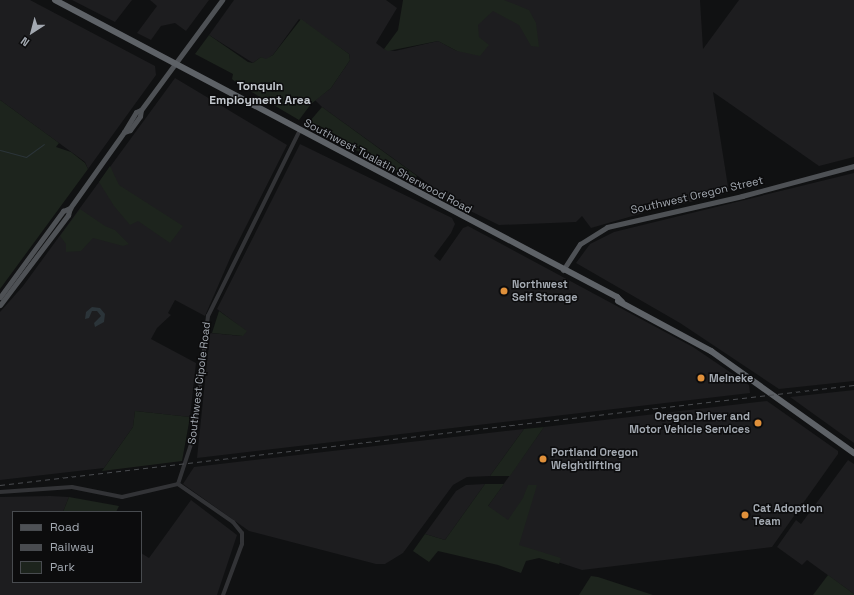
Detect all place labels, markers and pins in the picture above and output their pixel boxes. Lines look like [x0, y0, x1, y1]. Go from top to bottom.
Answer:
place label: Northwest Self Storage [512, 278, 578, 304]
marker: Northwest Self Storage [499, 286, 509, 296]
place label: Meineke [709, 371, 753, 385]
marker: Meineke [696, 373, 706, 383]
place label: Oregon Driver and Motor Vehicle Services [629, 410, 750, 436]
marker: Oregon Driver and Motor Vehicle Services [753, 418, 763, 428]
place label: Portland Oregon Weightlifting [551, 446, 638, 472]
marker: Portland Oregon Weightlifting [538, 454, 548, 464]
place label: Cat Adoption Team [753, 502, 823, 528]
marker: Cat Adoption Team [740, 510, 750, 520]

